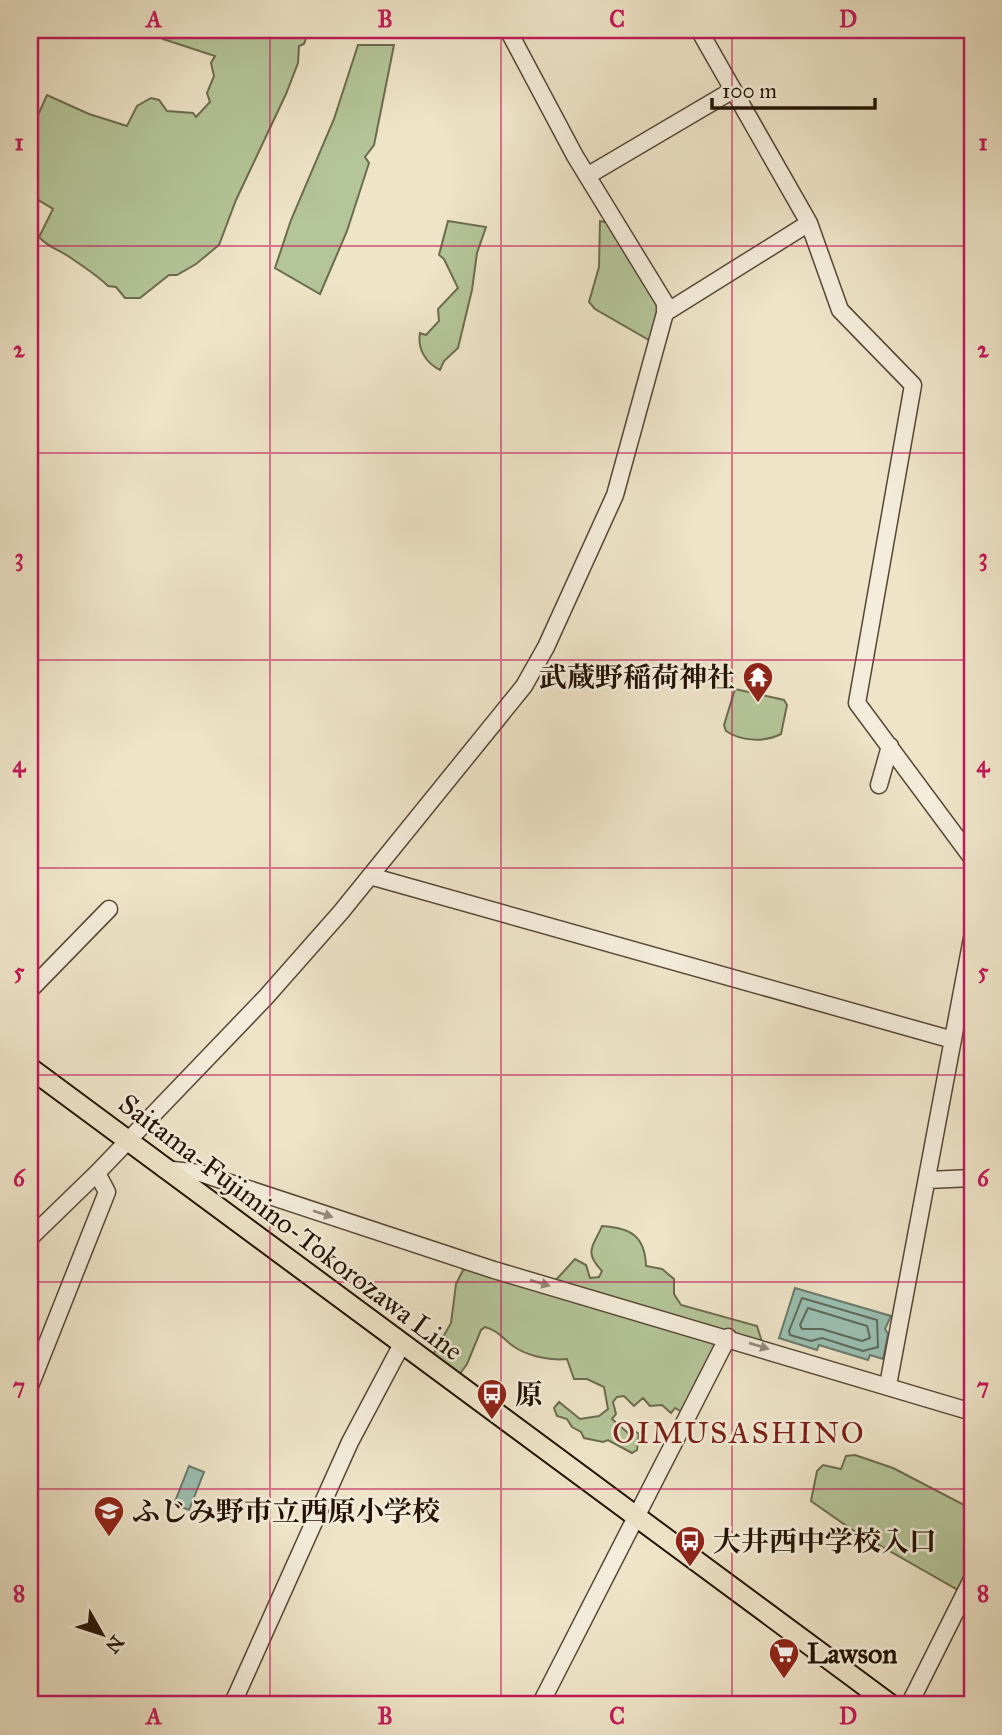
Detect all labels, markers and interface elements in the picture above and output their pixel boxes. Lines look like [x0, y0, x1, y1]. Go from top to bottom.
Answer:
text: A [144, 5, 162, 33]
text: B [377, 5, 393, 33]
text: C [609, 5, 625, 33]
text: D [839, 5, 857, 33]
scale bar [712, 66, 874, 110]
text: 100 m [722, 78, 777, 104]
text: 1 [14, 128, 24, 156]
text: 1 [978, 128, 988, 156]
text: 2 [13, 335, 25, 363]
text: 2 [977, 335, 989, 363]
text: 3 [14, 543, 24, 572]
text: 3 [978, 543, 988, 572]
place label: 武蔵野稲荷神社 [539, 660, 735, 695]
temple icon: 武蔵野稲荷神社 [741, 660, 775, 704]
text: 4 [13, 750, 27, 778]
text: 4 [977, 750, 991, 778]
text: 5 [14, 957, 25, 985]
text: 5 [978, 957, 989, 985]
street label: Saitama-Fujimino-Tokorozawa Line [112, 1086, 470, 1368]
text: 6 [13, 1164, 26, 1192]
text: 6 [977, 1164, 990, 1192]
one-way arrow [313, 1209, 334, 1220]
one-way arrow [529, 1278, 551, 1289]
one-way arrow [748, 1342, 769, 1352]
text: 7 [13, 1372, 25, 1400]
text: 7 [977, 1372, 989, 1400]
bus stop icon: 原 [475, 1377, 509, 1421]
place label: 原 [515, 1377, 543, 1412]
district label: OIMUSASHINO [612, 1415, 866, 1451]
school or university icon: ふじみ野市立西原小学校 [92, 1494, 126, 1538]
place label: ふじみ野市立西原小学校 [132, 1494, 440, 1529]
bus stop icon: 大井西中学校入口 [673, 1524, 707, 1568]
place label: 大井西中学校入口 [713, 1524, 937, 1559]
text: 8 [13, 1579, 25, 1607]
text: 8 [977, 1579, 989, 1607]
north arrow [66, 1598, 136, 1668]
text: N [101, 1631, 129, 1658]
supermarket icon: Lawson [767, 1636, 801, 1680]
place label: Lawson [807, 1636, 897, 1671]
text: A [144, 1702, 162, 1730]
text: B [377, 1702, 393, 1730]
text: C [609, 1702, 625, 1730]
text: D [839, 1702, 857, 1730]

